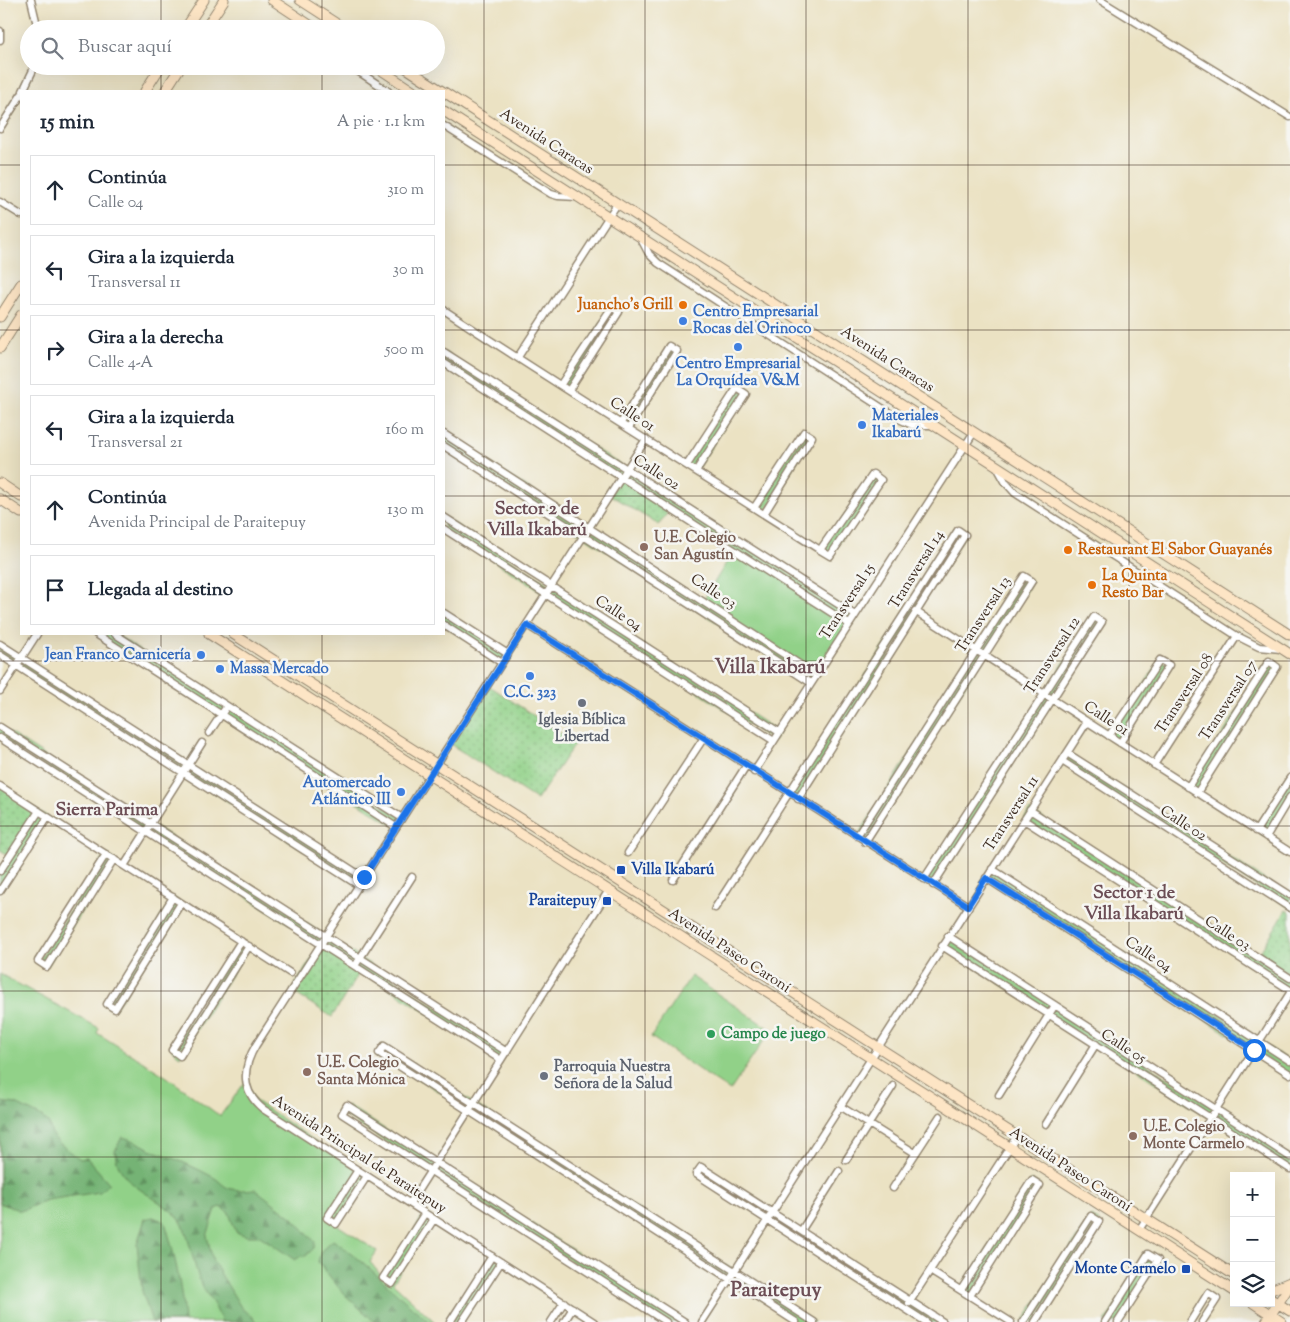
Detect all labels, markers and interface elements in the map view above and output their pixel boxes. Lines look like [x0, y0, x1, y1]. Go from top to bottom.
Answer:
search box [20, 20, 445, 75]
icon: search [38, 34, 66, 62]
text: Buscar aquí [78, 34, 172, 61]
street label: Avenida Caracas [495, 104, 597, 180]
text: 15 min [40, 108, 95, 138]
text: A pie · 1.1 km [337, 111, 425, 134]
text: Continúa [88, 165, 167, 192]
icon: ahead [41, 176, 69, 204]
text: 310 m [387, 179, 424, 202]
text: Calle 04 [88, 192, 143, 215]
text: Gira a la izquierda [88, 245, 234, 272]
icon: left [41, 256, 69, 284]
text: 30 m [393, 259, 424, 282]
text: Transversal 11 [88, 272, 181, 295]
place label: Juancho's Grill [577, 295, 674, 316]
marker: Juancho's Grill [677, 299, 689, 311]
place label: Centro Empresarial Rocas del Orinoco [693, 302, 819, 340]
marker: Centro Empresarial Rocas del Orinoco [677, 315, 689, 327]
street label: Avenida Caracas [836, 322, 938, 398]
text: Gira a la derecha [88, 325, 223, 352]
icon: right [41, 336, 69, 364]
text: 500 m [385, 339, 424, 362]
marker: Centro Empresarial La Orquídea V&M [732, 341, 744, 353]
text: Calle 4-A [88, 352, 153, 375]
place label: Centro Empresarial La Orquídea V&M [675, 354, 801, 392]
street label: Calle 01 [605, 393, 659, 437]
text: Gira a la izquierda [88, 405, 234, 432]
place label: Materiales Ikabarú [872, 406, 938, 444]
icon: left [41, 416, 69, 444]
text: 160 m [386, 419, 424, 442]
marker: Materiales Ikabarú [856, 419, 868, 431]
text: Transversal 21 [88, 432, 183, 455]
street label: Calle 02 [628, 450, 684, 496]
text: Continúa [88, 485, 167, 512]
icon: ahead [41, 496, 69, 524]
district label: Sector 2 de Villa Ikabarú [487, 497, 588, 544]
text: 130 m [387, 499, 424, 522]
text: Avenida Principal de Paraitepuy [88, 512, 306, 535]
street label: Transversal 14 [884, 526, 950, 613]
place label: U.E. Colegio San Agustín [654, 528, 736, 566]
place label: Restaurant El Sabor Guayanés [1078, 540, 1272, 561]
marker: U.E. Colegio San Agustín [638, 541, 650, 553]
marker: Restaurant El Sabor Guayanés [1062, 544, 1074, 556]
street label: Transversal 15 [816, 560, 880, 644]
place label: La Quinta Resto Bar [1102, 566, 1167, 604]
street label: Calle 03 [686, 569, 740, 615]
street label: Transversal 13 [951, 572, 1017, 658]
icon: arrive [41, 576, 69, 604]
text: Llegada al destino [88, 577, 233, 604]
marker: La Quinta Resto Bar [1086, 579, 1098, 591]
street label: Calle 04 [590, 591, 646, 637]
street label: Transversal 12 [1020, 613, 1086, 699]
place label: Jean Franco Carnicería [44, 645, 191, 666]
marker: Jean Franco Carnicería [195, 649, 207, 661]
street label: Transversal 08 [1151, 650, 1219, 738]
district label: Villa Ikabarú [714, 654, 826, 683]
street label: Transversal 07 [1195, 656, 1263, 745]
place label: Massa Mercado [230, 659, 329, 680]
marker: Massa Mercado [214, 663, 226, 675]
marker: C.C. 323 [524, 670, 536, 682]
place label: C.C. 323 [504, 683, 556, 704]
marker: Iglesia Bíblica Libertad [576, 697, 588, 709]
street label: Calle 01 [1079, 697, 1133, 741]
place label: Iglesia Bíblica Libertad [538, 710, 626, 748]
street label: Transversal 11 [980, 772, 1044, 856]
place label: Automercado Atlántico III [302, 773, 391, 811]
marker: Automercado Atlántico III [395, 786, 407, 798]
district label: Sierra Parima [56, 798, 159, 824]
street label: Calle 02 [1155, 801, 1211, 847]
place label: Villa Ikabarú [631, 860, 715, 881]
marker: Villa Ikabarú [615, 864, 627, 876]
route end [353, 866, 376, 889]
district label: Sector 1 de Villa Ikabarú [1084, 881, 1185, 928]
place label: Paraitepuy [529, 891, 598, 912]
marker: Paraitepuy [601, 895, 613, 907]
street label: Avenida Paseo Caroní [664, 903, 794, 999]
street label: Calle 03 [1200, 911, 1254, 957]
street label: Calle 04 [1120, 932, 1176, 978]
place label: Campo de juego [721, 1024, 826, 1045]
street label: Calle 05 [1096, 1025, 1150, 1069]
marker: Campo de juego [705, 1028, 717, 1040]
route start [1243, 1039, 1266, 1062]
place label: U.E. Colegio Santa Mónica [317, 1053, 405, 1091]
place label: Parroquia Nuestra Señora de la Salud [554, 1057, 673, 1095]
marker: U.E. Colegio Santa Mónica [301, 1066, 313, 1078]
marker: Parroquia Nuestra Señora de la Salud [538, 1070, 550, 1082]
street label: Avenida Principal de Paraitepuy [268, 1091, 451, 1220]
place label: U.E. Colegio Monte Carmelo [1143, 1117, 1244, 1155]
street label: Avenida Paseo Caroní [1005, 1122, 1135, 1218]
marker: U.E. Colegio Monte Carmelo [1127, 1130, 1139, 1142]
map controls [1230, 1172, 1275, 1307]
button: + [1230, 1172, 1275, 1217]
button: − [1230, 1217, 1275, 1262]
place label: Monte Carmelo [1075, 1259, 1176, 1280]
button: layers [1230, 1262, 1275, 1307]
marker: Monte Carmelo [1180, 1263, 1192, 1275]
district label: Paraitepuy [731, 1277, 821, 1306]

